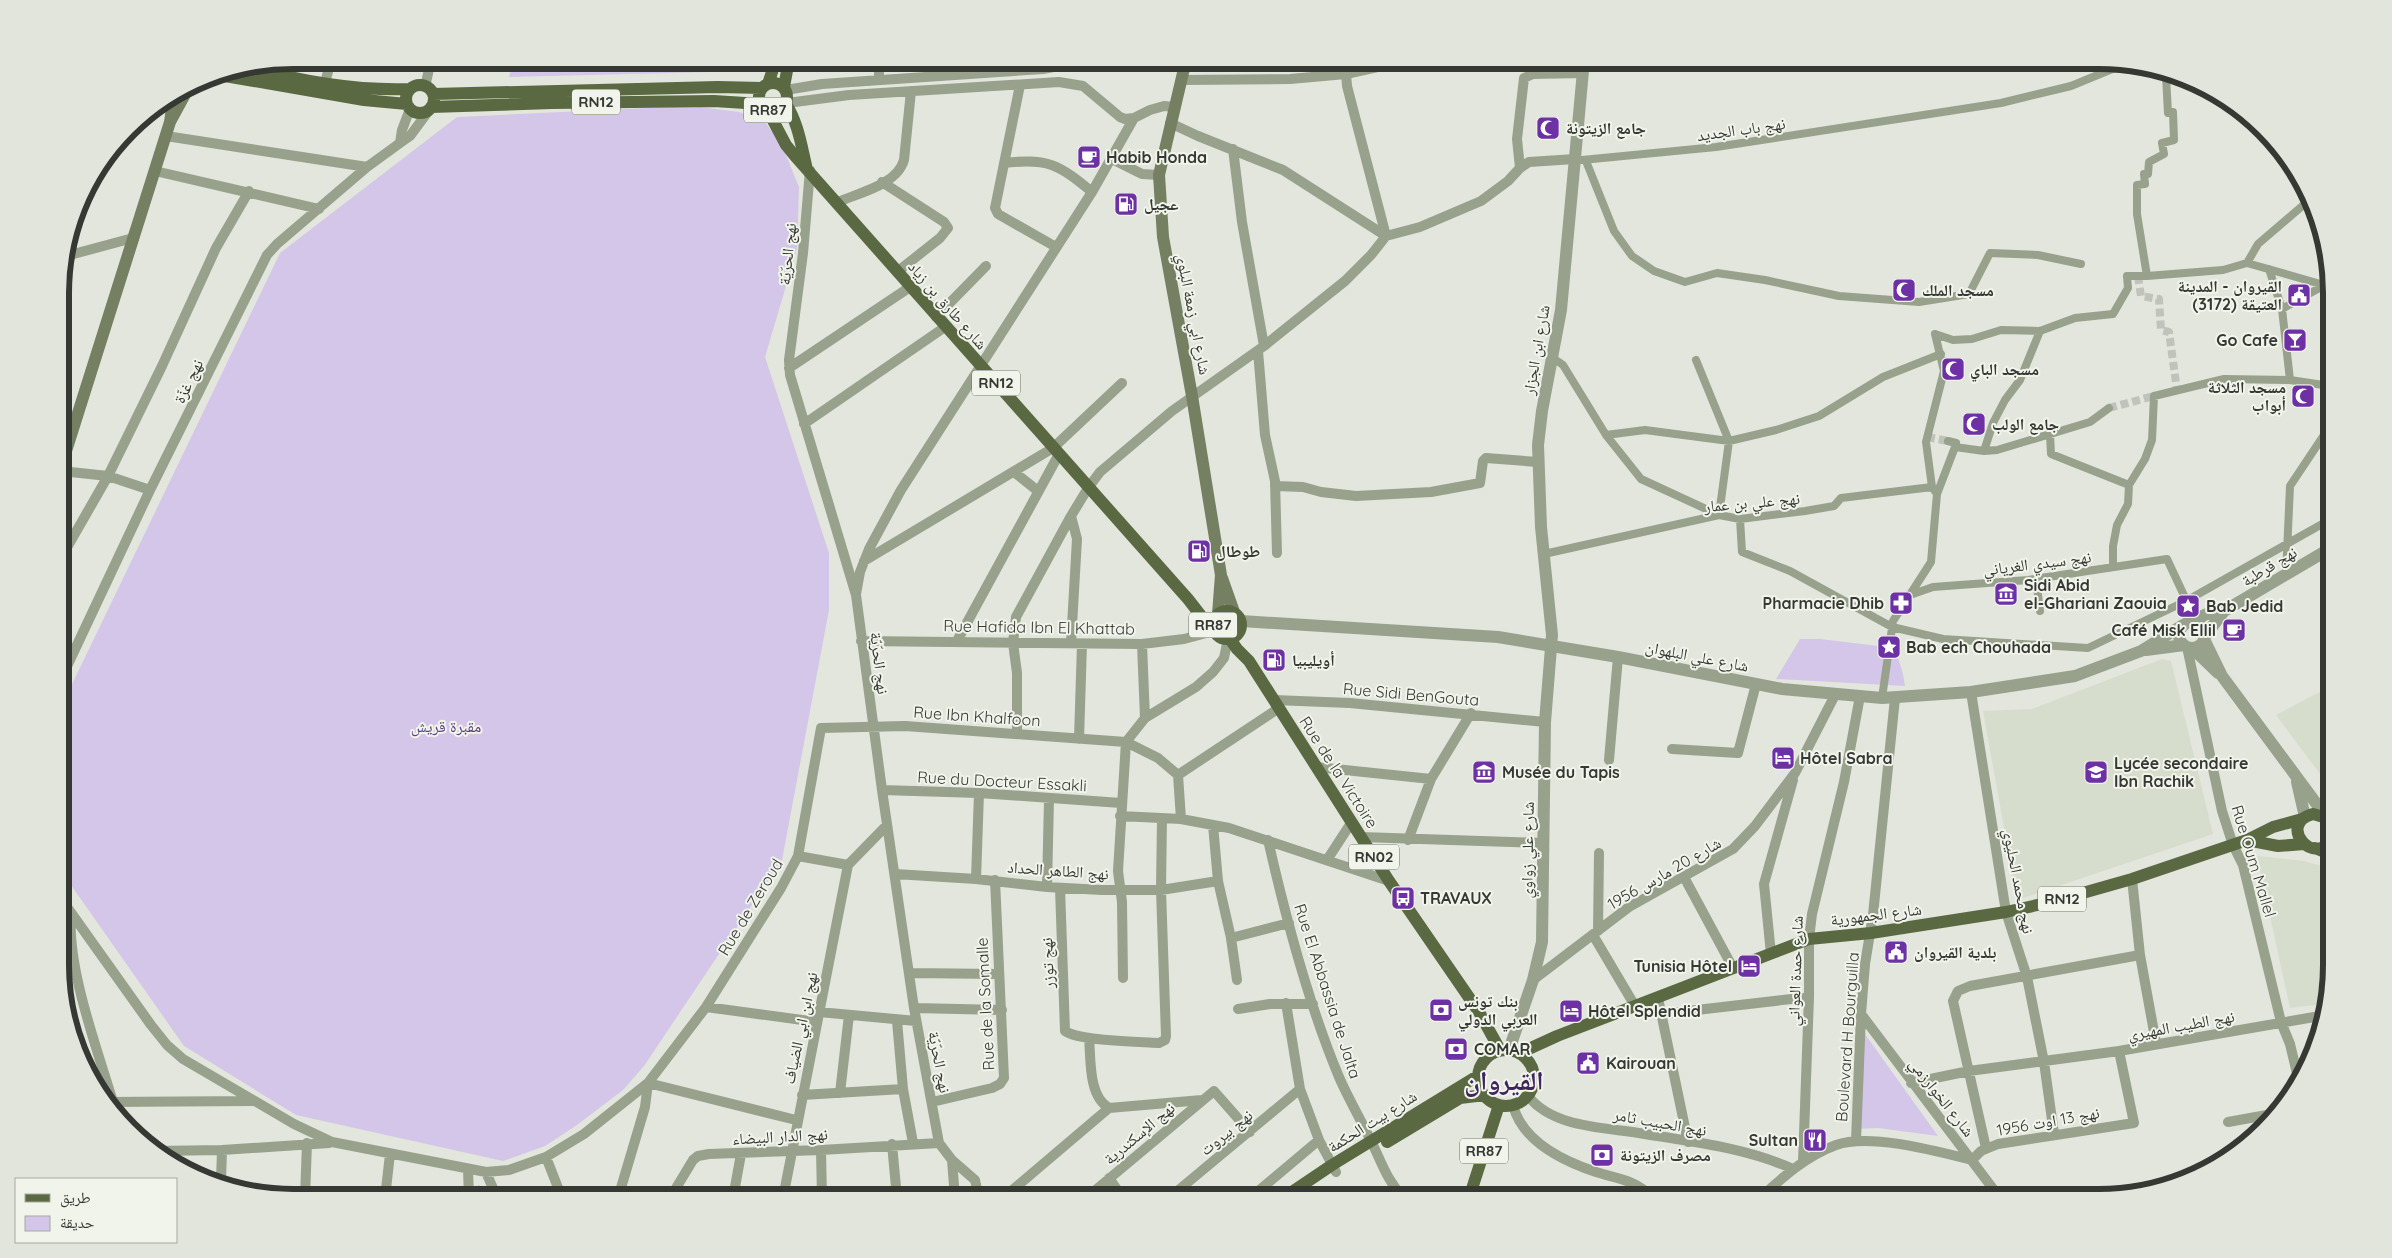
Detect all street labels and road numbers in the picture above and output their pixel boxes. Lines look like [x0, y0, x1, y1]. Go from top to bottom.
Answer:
road number: RN12 [572, 90, 620, 114]
road number: RR87 [744, 98, 792, 122]
street label: نهج باب الجديد [1695, 113, 1787, 146]
street label: نهج الحرّيّة [774, 222, 801, 286]
street label: شارع ابي زمعة البلوي [1169, 252, 1216, 377]
street label: شارع طارق بن زياد [903, 257, 992, 354]
street label: شارع ابن الجزار [1518, 303, 1555, 398]
street label: نهج غزّة [169, 356, 208, 407]
road number: RN12 [972, 370, 1020, 396]
street label: نهج علي بن عمار [1702, 488, 1801, 519]
street label: نهج قرطبة [2238, 542, 2301, 591]
street label: نهج سيدي الغرياني [1982, 546, 2093, 583]
road number: RR87 [1189, 612, 1237, 638]
street label: Rue Hafida Ibn El Khattab [943, 615, 1135, 639]
street label: نهج الحرّيّة [865, 631, 894, 695]
street label: شارع علي البلهوان [1643, 636, 1750, 679]
street label: Rue Sidi BenGouta [1342, 678, 1480, 710]
street label: Rue Ibn Khalfoon [913, 702, 1041, 730]
street label: Rue de la Victoire [1295, 712, 1383, 832]
street label: Rue du Docteur Essakli [917, 767, 1087, 795]
street label: شارع علي زواوي [1516, 801, 1541, 899]
street label: Rue Oum Mallel [2227, 802, 2281, 920]
street label: نهج محمد الحليوي [1996, 827, 2039, 936]
street label: شارع 20 مارس 1956 [1604, 832, 1725, 914]
road number: RN02 [1349, 844, 1399, 870]
street label: Rue de Zeroud [713, 855, 787, 959]
street label: نهج الطاهر الحداد [1007, 856, 1109, 885]
road number: RN12 [2038, 886, 2086, 912]
street label: شارع الجمهورية [1829, 898, 1923, 931]
street label: Rue El Abbassia de Jalta [1290, 901, 1366, 1081]
street label: شارع حمدة العواني [1783, 915, 1810, 1027]
street label: Rue de la Somalle [972, 937, 998, 1071]
street label: نهج توزر [1036, 937, 1059, 990]
street label: Boulevard H Bourguilla [1831, 951, 1863, 1123]
street label: نهج ابن ابي الضياف [778, 970, 825, 1087]
street label: نهج الطيب المهيري [2126, 1006, 2236, 1047]
street label: نهج الحرّيّة [923, 1029, 956, 1095]
street label: شارع الخوارزمي [1903, 1054, 1979, 1142]
street label: شارع بيت الحكمة [1324, 1086, 1421, 1157]
street label: نهج الإسكندرية [1099, 1097, 1179, 1169]
street label: نهج 13 اوت 1956 [1995, 1102, 2101, 1141]
street label: نهج الحبيب ثامر [1611, 1104, 1708, 1141]
street label: نهج بيروت [1196, 1105, 1257, 1160]
street label: نهج الدار البيضاء [732, 1124, 828, 1149]
road number: RR87 [1460, 1138, 1508, 1164]

